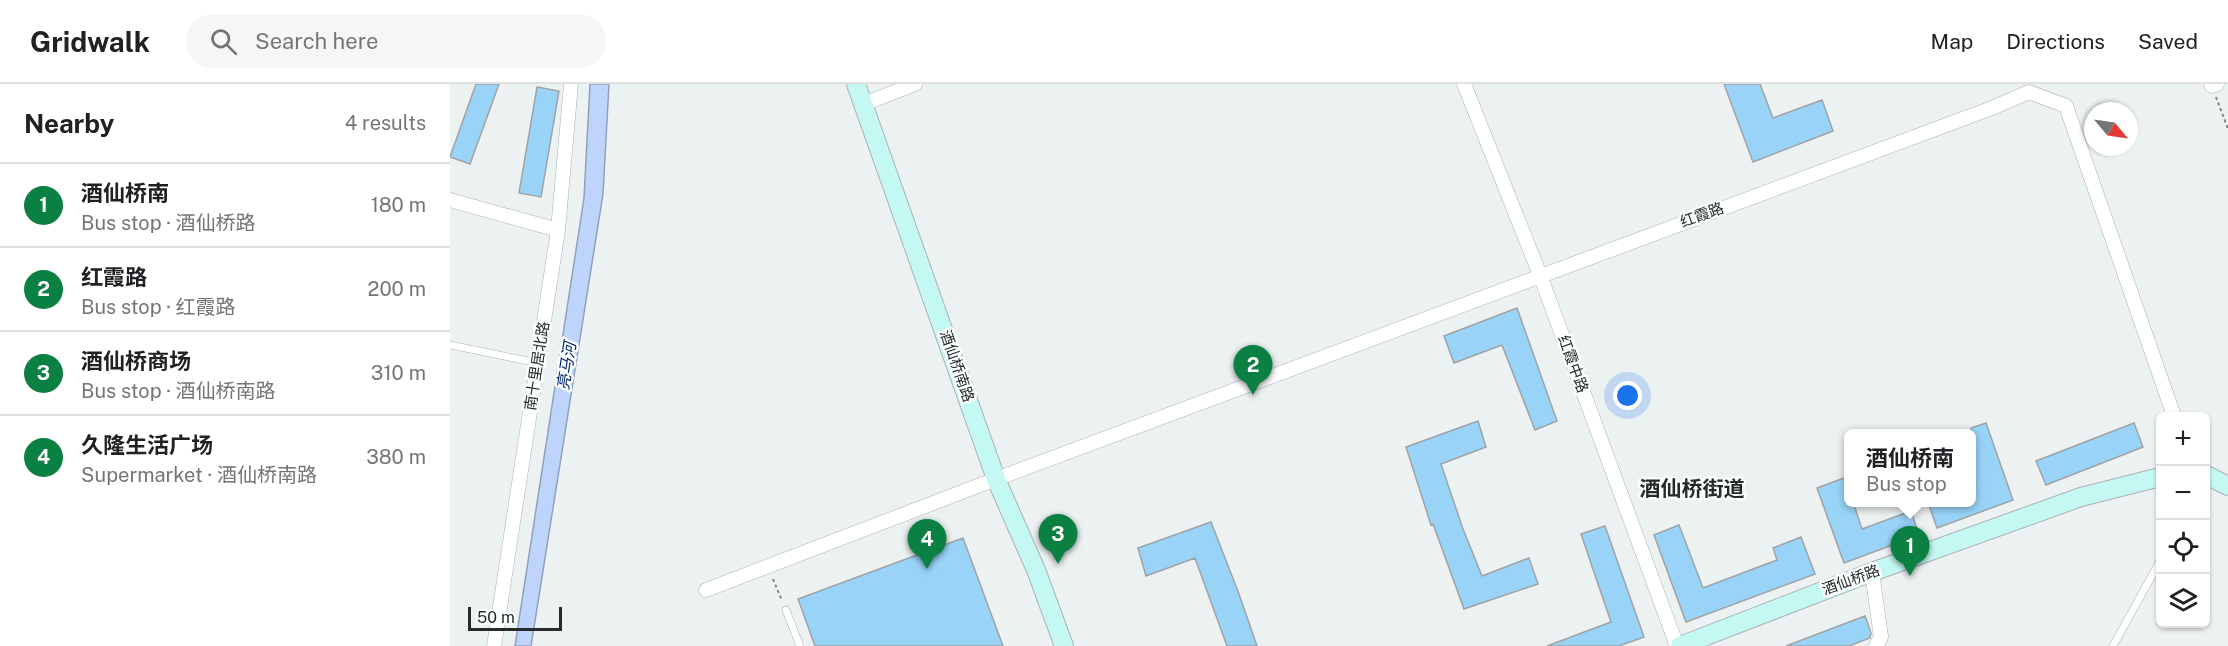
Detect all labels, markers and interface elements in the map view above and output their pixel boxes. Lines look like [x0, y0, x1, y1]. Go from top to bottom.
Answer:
search box [186, 14, 606, 68]
text: Gridwalk [30, 25, 150, 58]
icon: search [207, 25, 240, 58]
text: Search here [255, 28, 379, 54]
text: Map [1931, 29, 1973, 54]
text: Directions [2006, 29, 2105, 54]
text: Saved [2138, 29, 2198, 54]
north arrow [2084, 102, 2138, 156]
text: Nearby [24, 108, 114, 139]
text: 4 results [345, 111, 426, 135]
text: 酒仙桥南 [81, 180, 169, 206]
text: 1 [39, 193, 48, 217]
text: 180 m [371, 193, 426, 217]
street label: 红霞路 [1678, 199, 1726, 230]
text: Bus stop · 酒仙桥路 [81, 211, 256, 235]
text: 红霞路 [81, 264, 147, 290]
text: 2 [37, 277, 50, 301]
text: 200 m [368, 277, 426, 301]
text: Bus stop · 红霞路 [81, 295, 236, 319]
street label: 南十里居北路 [521, 320, 552, 412]
street label: 酒仙桥南路 [937, 328, 978, 404]
street label: 红霞中路 [1555, 333, 1592, 395]
water label: 亮马河 [553, 338, 580, 391]
pin: 2 [1234, 346, 1272, 395]
text: 酒仙桥商场 [81, 348, 191, 374]
text: 3 [37, 361, 50, 385]
text: 310 m [371, 361, 426, 385]
text: Bus stop · 酒仙桥南路 [81, 379, 276, 403]
your location [1613, 381, 1642, 410]
map controls [2156, 412, 2210, 628]
button: + [2156, 412, 2210, 466]
popup [1844, 429, 1976, 507]
text: 久隆生活广场 [81, 432, 213, 458]
text: 4 [37, 445, 50, 469]
text: 380 m [366, 445, 426, 469]
text: 酒仙桥南 [1866, 445, 1954, 471]
text: Supermarket · 酒仙桥南路 [81, 463, 317, 487]
button: − [2156, 466, 2210, 520]
text: Bus stop [1866, 472, 1947, 496]
district label: 酒仙桥街道 [1640, 476, 1745, 501]
pin: 3 [1038, 514, 1078, 564]
pin: 4 [908, 520, 946, 569]
button: locate [2156, 520, 2210, 574]
pin: 1 [1890, 526, 1930, 576]
street label: 酒仙桥路 [1820, 561, 1882, 598]
button: layers [2156, 574, 2210, 628]
scale bar [468, 604, 562, 632]
text: 50 m [477, 608, 515, 627]

